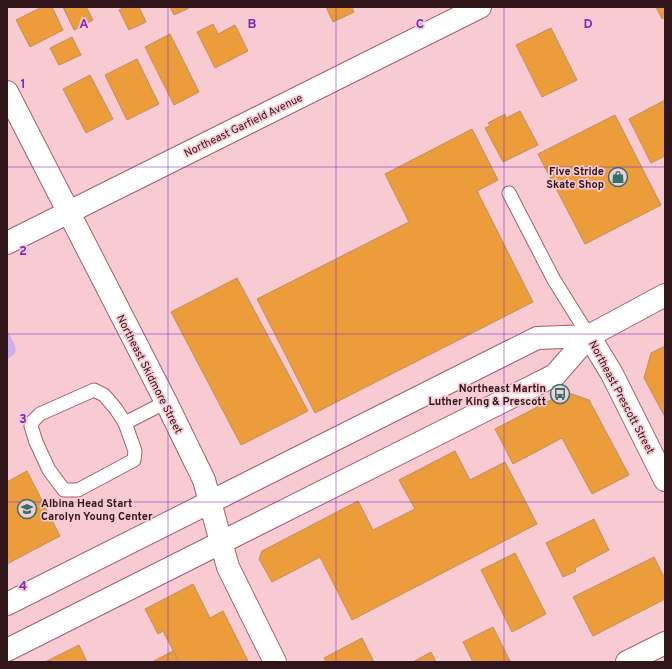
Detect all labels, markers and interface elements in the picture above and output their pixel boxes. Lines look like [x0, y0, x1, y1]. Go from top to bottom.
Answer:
text: A [79, 17, 89, 33]
text: B [248, 17, 257, 33]
text: C [416, 17, 424, 33]
text: D [583, 17, 593, 33]
text: 1 [20, 77, 26, 93]
street label: Northeast Garfield Avenue [182, 91, 305, 161]
place label: Five Stride Skate Shop [546, 165, 604, 192]
shop icon: Five Stride Skate Shop [607, 166, 629, 188]
text: 2 [19, 244, 27, 260]
street label: Northeast Skidmore Street [113, 313, 185, 436]
street label: Northeast Prescott Street [585, 338, 657, 457]
place label: Northeast Martin Luther King & Prescott [429, 382, 546, 409]
bus stop icon: Northeast Martin Luther King & Prescott [549, 383, 571, 405]
text: 3 [19, 412, 27, 428]
place label: Albina Head Start Carolyn Young Center [41, 497, 153, 524]
school or university icon: Albina Head Start Carolyn Young Center [16, 498, 38, 520]
text: 4 [19, 579, 27, 595]

